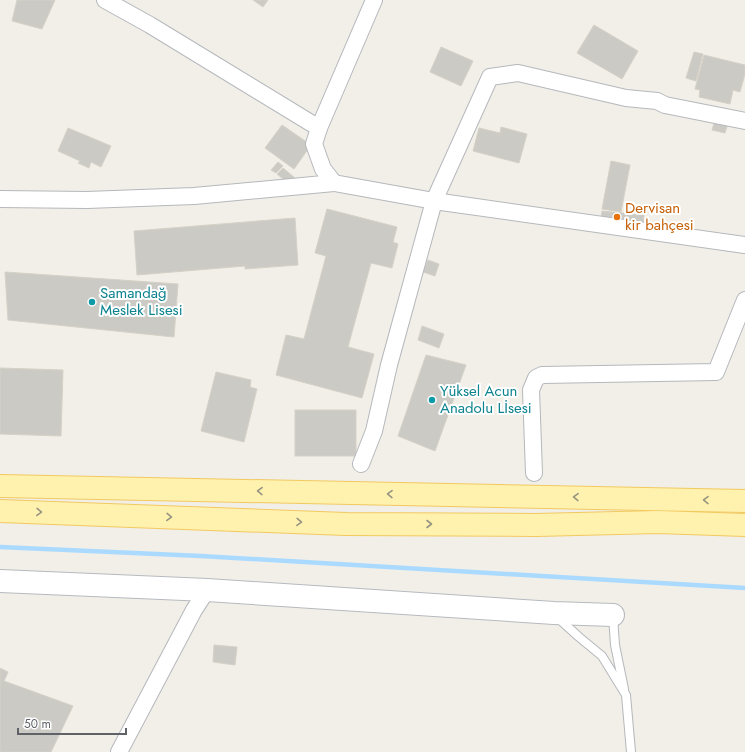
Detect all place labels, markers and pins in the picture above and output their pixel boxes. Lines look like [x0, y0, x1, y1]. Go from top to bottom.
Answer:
place label: Dervisan kir bahçesi [625, 197, 694, 236]
marker: Dervisan kir bahçesi [612, 212, 622, 222]
place label: Samandağ Meslek Lisesi [100, 282, 183, 321]
marker: Samandağ Meslek Lisesi [87, 297, 97, 307]
place label: Yüksel Acun Anadolu Lİsesi [440, 380, 532, 419]
marker: Yüksel Acun Anadolu Lİsesi [427, 395, 437, 405]

